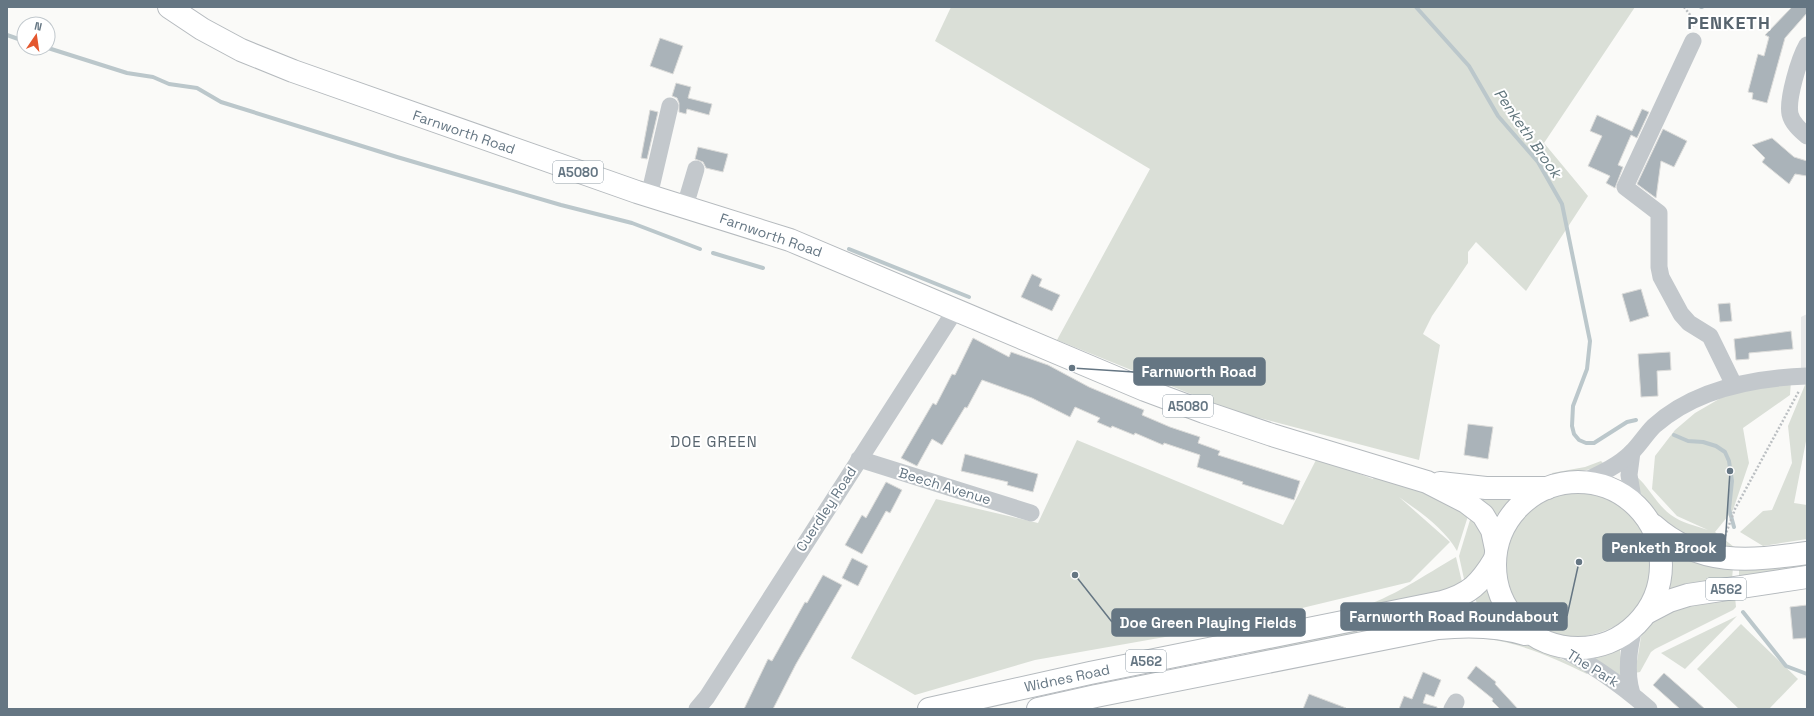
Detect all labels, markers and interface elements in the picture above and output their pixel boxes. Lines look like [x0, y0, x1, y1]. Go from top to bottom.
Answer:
district label: PENKETH [1687, 11, 1771, 34]
north arrow [16, 16, 56, 56]
text: N [33, 19, 43, 34]
water label: Penketh Brook [1490, 85, 1567, 183]
street label: Farnworth Road [410, 106, 518, 158]
road number: A5080 [553, 161, 603, 183]
street label: Farnworth Road [717, 209, 825, 261]
callout: Farnworth Road [1134, 358, 1265, 385]
text: Farnworth Road [1141, 362, 1257, 381]
road number: A5080 [1163, 395, 1213, 417]
district label: DOE GREEN [670, 432, 758, 451]
street label: Cuerdley Road [792, 463, 860, 555]
street label: Beech Avenue [897, 463, 993, 509]
callout: Penketh Brook [1603, 534, 1725, 561]
text: Penketh Brook [1611, 538, 1717, 557]
road number: A562 [1706, 578, 1746, 600]
callout: Farnworth Road Roundabout [1341, 603, 1567, 630]
text: Farnworth Road Roundabout [1349, 607, 1559, 626]
callout: Doe Green Playing Fields [1112, 609, 1305, 636]
text: Doe Green Playing Fields [1119, 613, 1297, 632]
street label: The Park [1564, 645, 1623, 691]
road number: A562 [1126, 650, 1166, 672]
street label: Widnes Road [1023, 660, 1111, 696]

